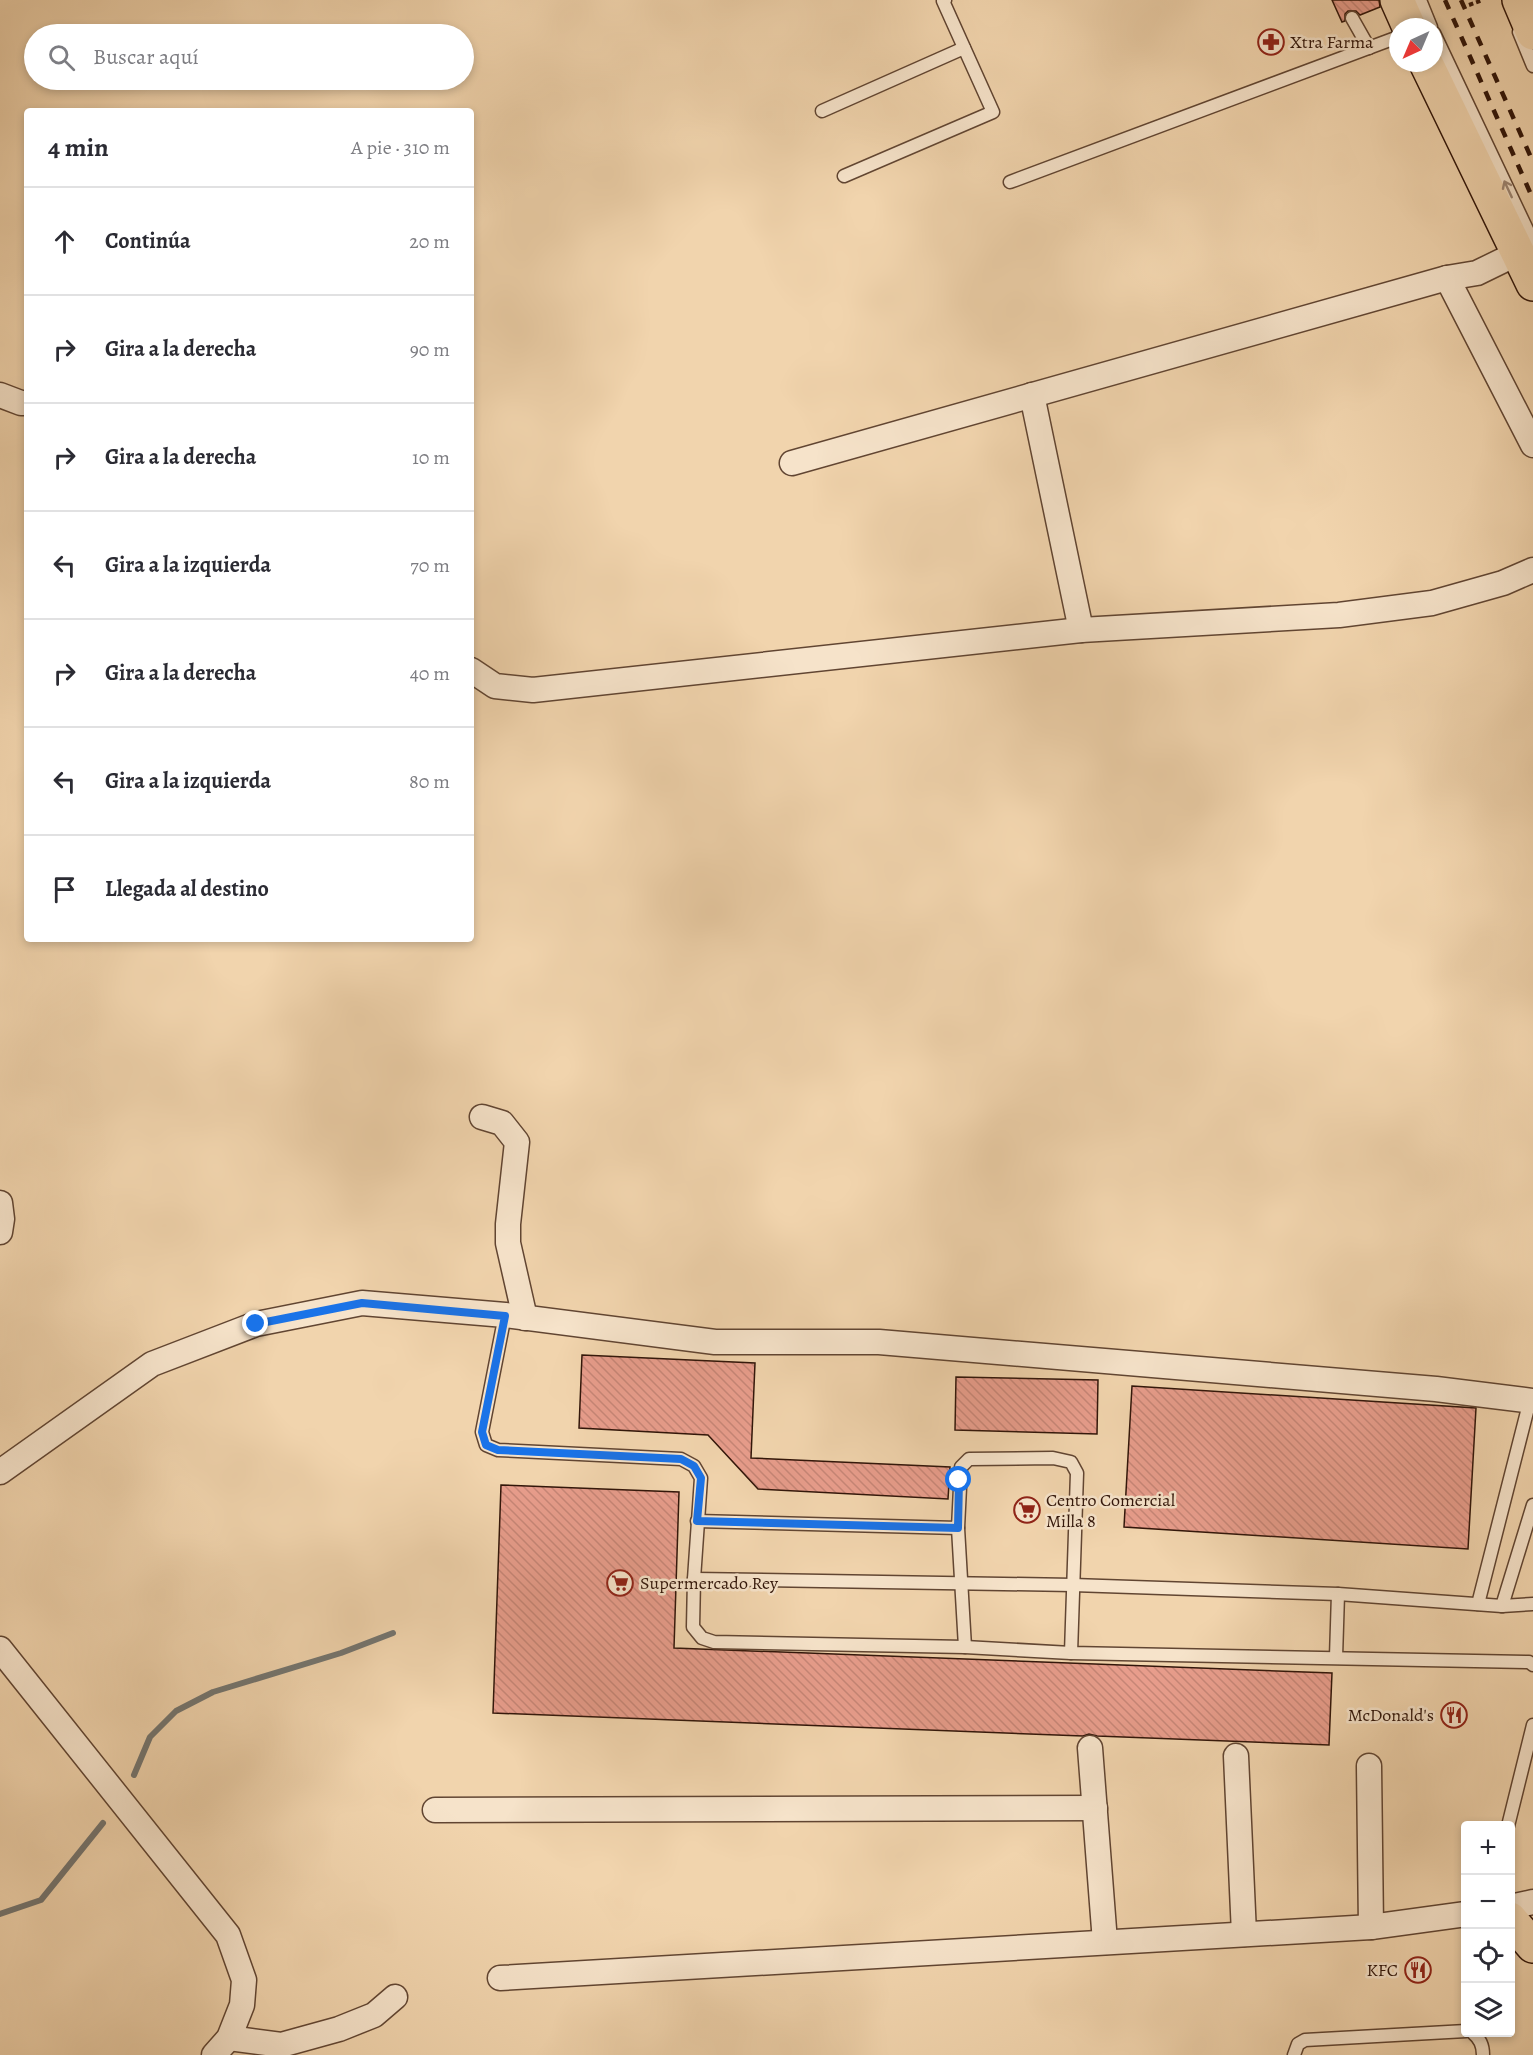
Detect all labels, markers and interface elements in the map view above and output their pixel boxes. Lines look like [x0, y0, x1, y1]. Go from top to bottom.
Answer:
north arrow [1389, 18, 1443, 72]
search box [24, 24, 474, 90]
pharmacy icon: Xtra Farma [1256, 27, 1286, 57]
place label: Xtra Farma [1290, 30, 1374, 54]
icon: search [45, 41, 78, 74]
text: Buscar aquí [93, 42, 199, 72]
text: 4 min [48, 130, 109, 165]
text: A pie · 310 m [351, 134, 450, 161]
one-way arrow [1501, 181, 1513, 199]
icon: ahead [48, 225, 81, 258]
text: Continúa [105, 226, 191, 256]
text: 20 m [409, 228, 450, 255]
icon: right [48, 333, 81, 366]
text: Gira a la derecha [105, 334, 256, 364]
text: 90 m [410, 336, 450, 363]
icon: right [48, 441, 81, 474]
text: Gira a la derecha [105, 442, 256, 472]
text: 10 m [412, 444, 450, 471]
icon: left [48, 549, 81, 582]
text: Gira a la izquierda [105, 550, 271, 580]
text: 70 m [410, 552, 450, 579]
icon: right [48, 657, 81, 690]
text: Gira a la derecha [105, 658, 256, 688]
text: 40 m [410, 660, 450, 687]
icon: left [48, 765, 81, 798]
text: Gira a la izquierda [105, 766, 271, 796]
text: 80 m [409, 768, 450, 795]
icon: arrive [48, 873, 81, 906]
text: Llegada al destino [105, 874, 269, 904]
route end [242, 1310, 268, 1336]
route start [945, 1466, 971, 1492]
place label: Centro Comercial Milla 8 [1046, 1488, 1176, 1533]
supermarket icon: Centro Comercial Milla 8 [1012, 1495, 1042, 1525]
supermarket icon: Supermercado Rey [605, 1568, 635, 1598]
place label: Supermercado Rey [640, 1571, 779, 1595]
restaurant icon: McDonald's [1439, 1700, 1469, 1730]
place label: McDonald's [1348, 1703, 1434, 1727]
map controls [1461, 1821, 1515, 2037]
button: + [1461, 1821, 1515, 1875]
button: − [1461, 1875, 1515, 1929]
button: locate [1461, 1929, 1515, 1983]
restaurant icon: KFC [1403, 1955, 1433, 1985]
place label: KFC [1366, 1958, 1398, 1982]
button: layers [1461, 1983, 1515, 2037]

